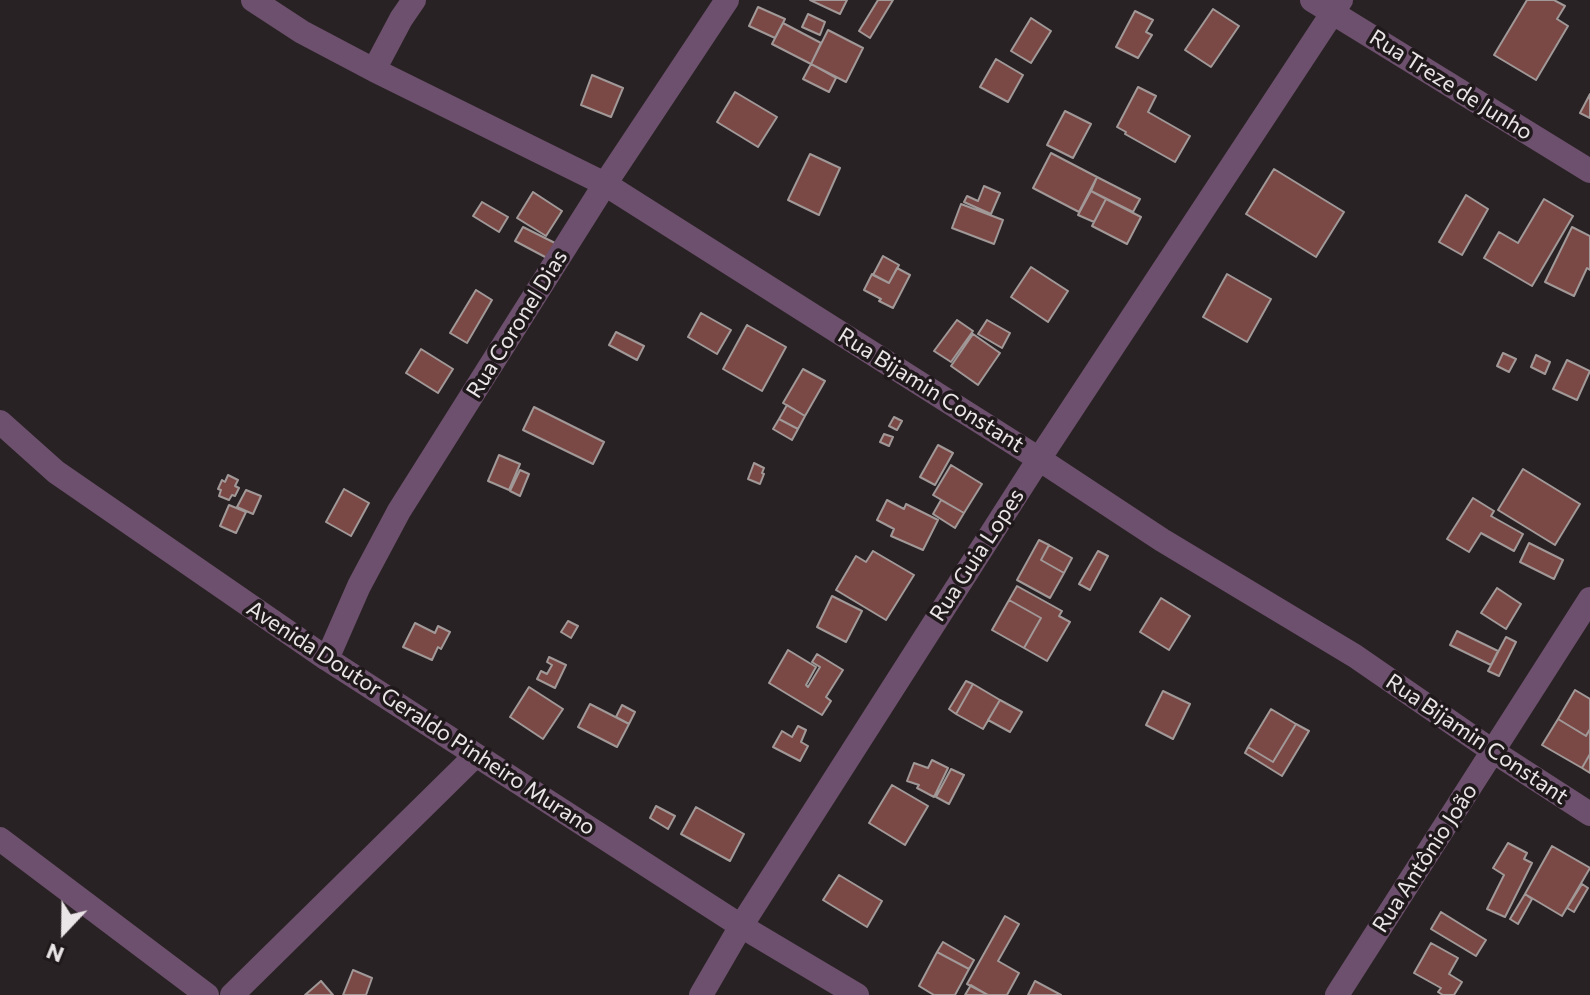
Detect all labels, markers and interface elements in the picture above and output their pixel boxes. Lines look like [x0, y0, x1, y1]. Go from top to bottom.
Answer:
street label: Rua Treze de Junho [1365, 24, 1537, 146]
street label: Rua Coronel Dias [461, 245, 573, 403]
street label: Rua Bijamin Constant [833, 322, 1029, 458]
street label: Rua Guia Lopes [924, 484, 1030, 626]
street label: Avenida Doutor Geraldo Pinheiro Murano [242, 595, 600, 841]
street label: Rua Bijamin Constant [1381, 668, 1573, 810]
street label: Rua Antônio João [1367, 779, 1483, 937]
north arrow [24, 891, 104, 971]
text: N [42, 938, 68, 969]

